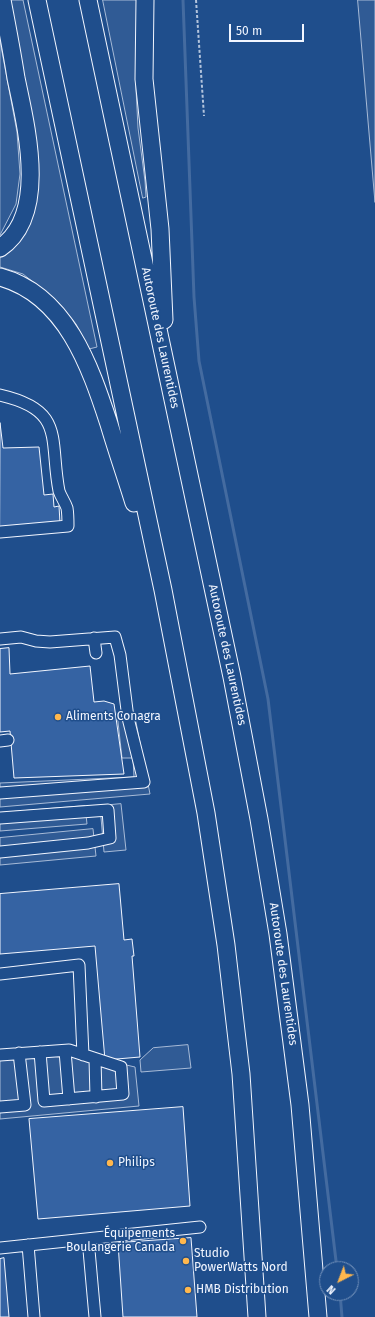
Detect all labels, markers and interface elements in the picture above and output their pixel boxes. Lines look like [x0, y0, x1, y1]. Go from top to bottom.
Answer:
scale bar [231, 16, 306, 42]
text: 50 m [236, 24, 262, 38]
street label: Autoroute des Laurentides [138, 266, 182, 410]
street label: Autoroute des Laurentides [205, 583, 249, 727]
place label: Aliments Conagra [66, 710, 161, 724]
marker: Aliments Conagra [53, 712, 63, 722]
street label: Autoroute des Laurentides [266, 902, 300, 1046]
place label: Philips [118, 1156, 155, 1170]
marker: Philips [105, 1158, 115, 1168]
place label: Équipements Boulangerie Canada [66, 1227, 175, 1255]
marker: Équipements Boulangerie Canada [178, 1236, 188, 1246]
place label: Studio PowerWatts Nord [194, 1247, 288, 1275]
marker: Studio PowerWatts Nord [181, 1256, 191, 1266]
north arrow [319, 1261, 359, 1301]
text: N [324, 1282, 338, 1297]
place label: HMB Distribution [196, 1283, 289, 1297]
marker: HMB Distribution [183, 1285, 193, 1295]

